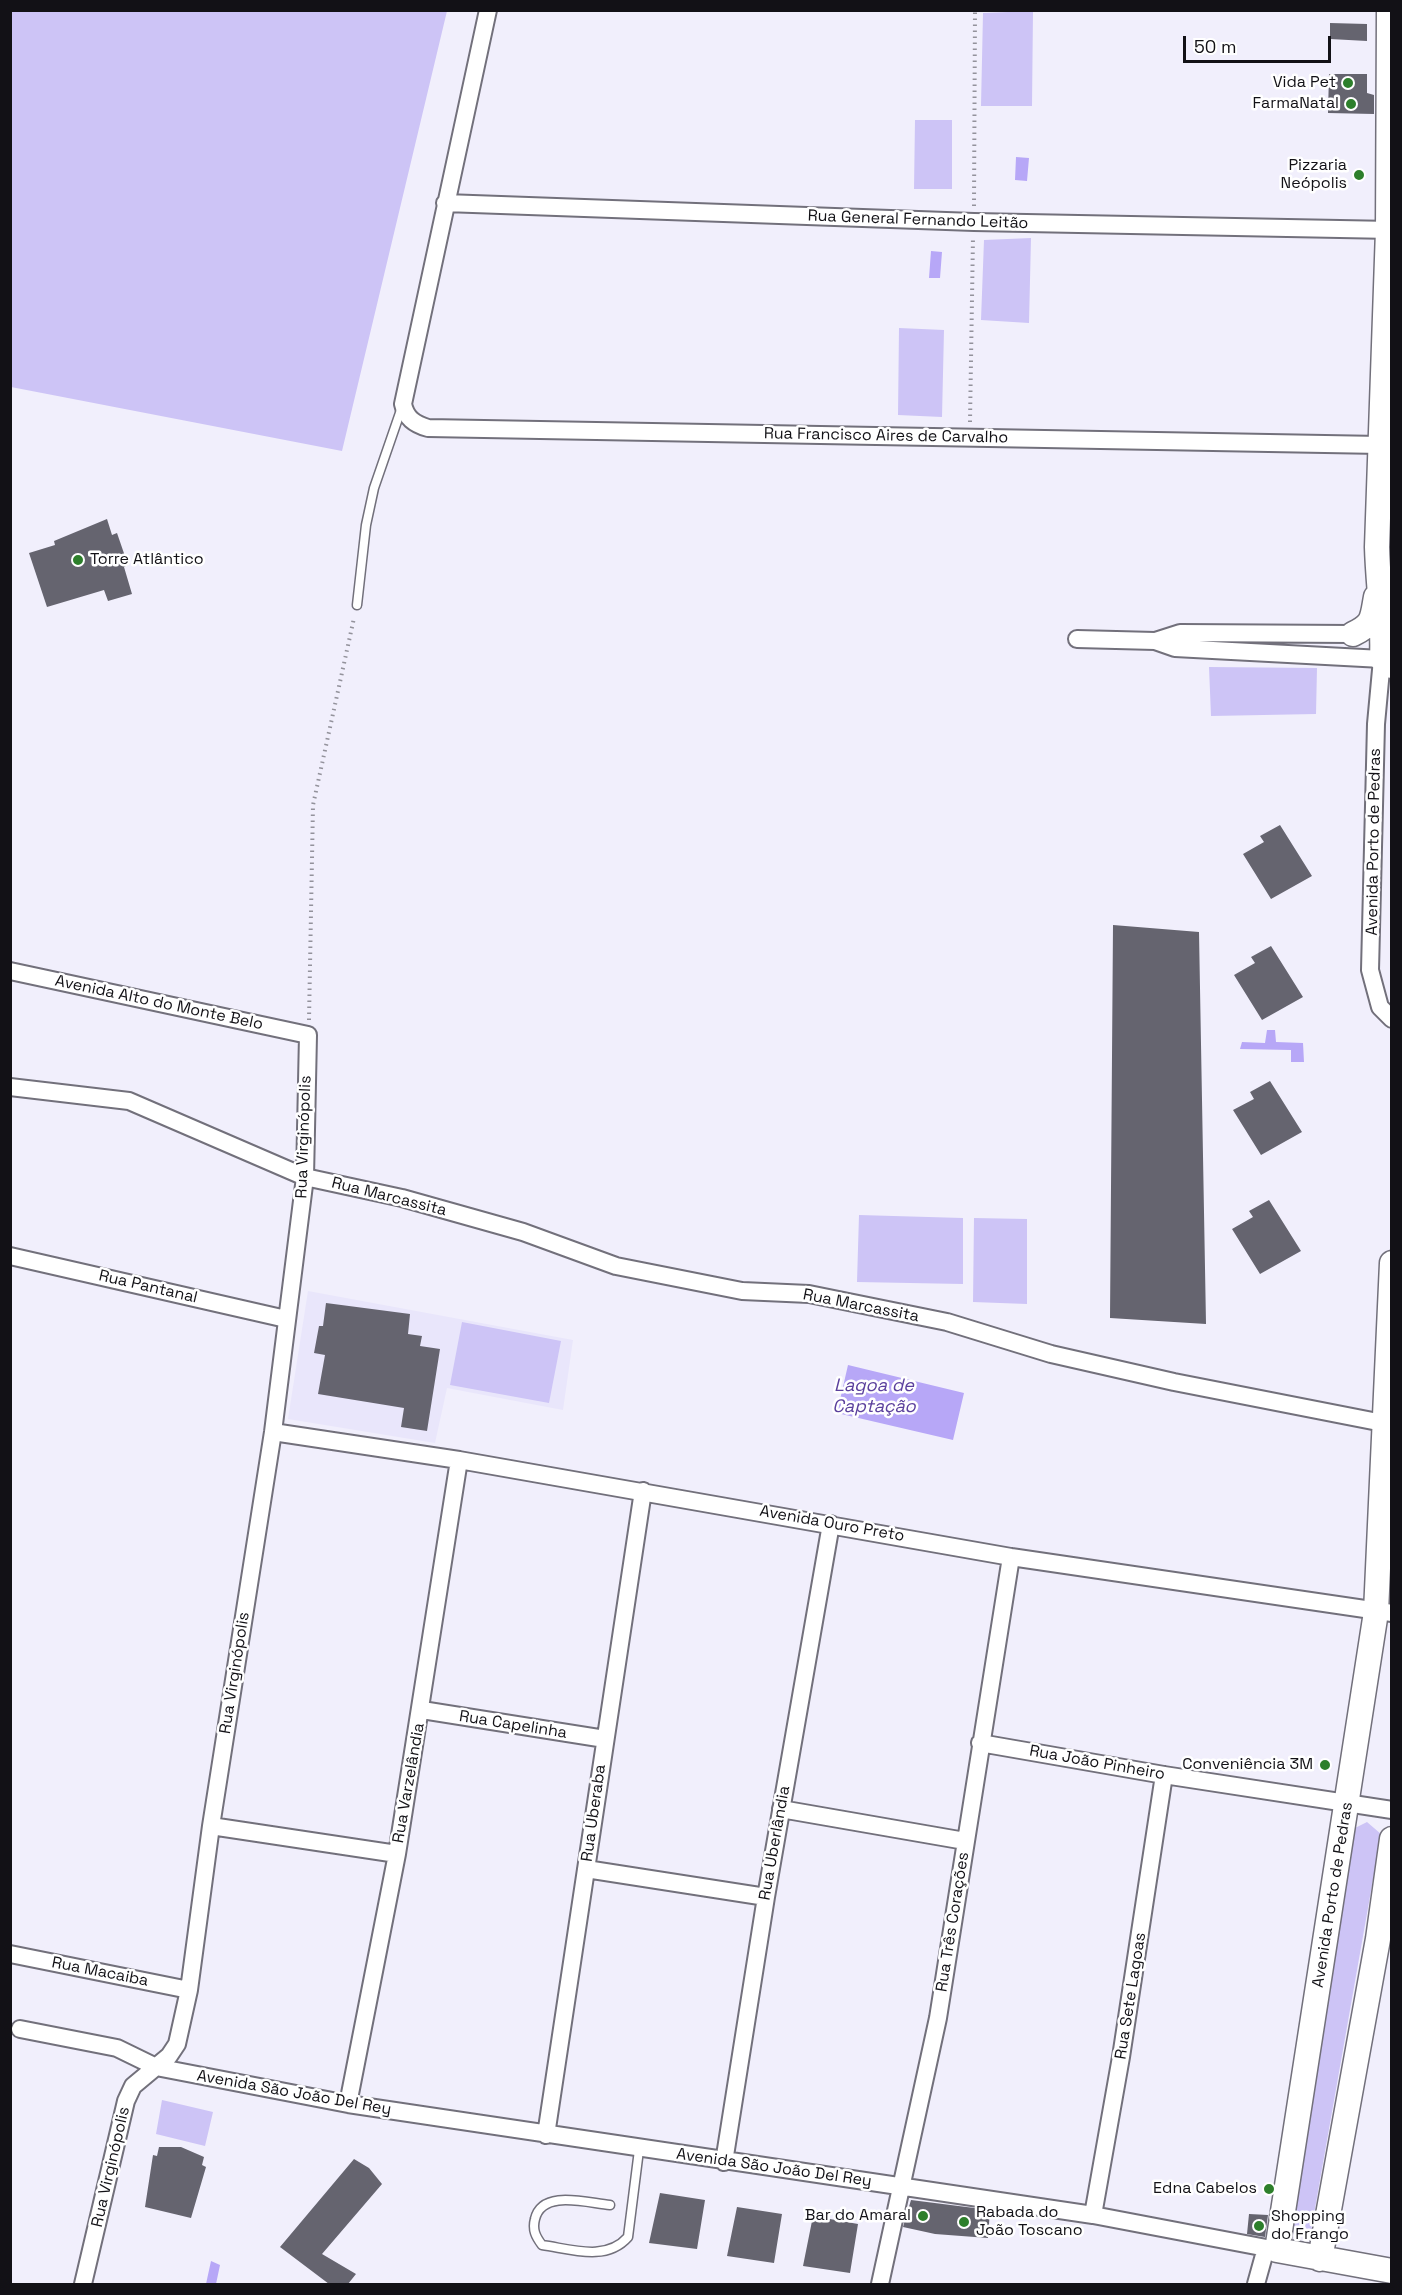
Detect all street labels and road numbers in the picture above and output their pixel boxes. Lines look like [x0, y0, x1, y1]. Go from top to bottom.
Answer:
street label: Rua General Fernando Leitão [807, 207, 1029, 233]
street label: Rua Francisco Aires de Carvalho [764, 424, 1008, 448]
street label: Avenida Porto de Pedras [1363, 748, 1385, 936]
street label: Avenida Alto do Monte Belo [53, 972, 265, 1034]
street label: Rua Virginópolis [292, 1075, 316, 1199]
street label: Rua Marcassita [329, 1173, 449, 1221]
street label: Rua Pantanal [97, 1266, 199, 1308]
street label: Rua Marcassita [801, 1285, 921, 1327]
street label: Avenida Ouro Preto [758, 1502, 906, 1546]
street label: Rua Virginópolis [216, 1611, 254, 1735]
street label: Rua Capelinha [458, 1707, 568, 1743]
street label: Rua Varzelândia [389, 1721, 429, 1845]
street label: Rua João Pinheiro [1028, 1742, 1166, 1784]
street label: Rua Uberaba [578, 1763, 610, 1863]
street label: Rua Uberlândia [755, 1784, 795, 1902]
street label: Avenida Porto de Pedras [1309, 1801, 1357, 1989]
street label: Rua Três Corações [932, 1851, 974, 1993]
street label: Rua Sete Lagoas [1111, 1931, 1151, 2061]
street label: Rua Macaiba [50, 1953, 150, 1991]
street label: Avenida São João Del Rey [195, 2066, 393, 2120]
street label: Rua Virginópolis [88, 2105, 134, 2229]
street label: Avenida São João Del Rey [675, 2145, 873, 2191]

